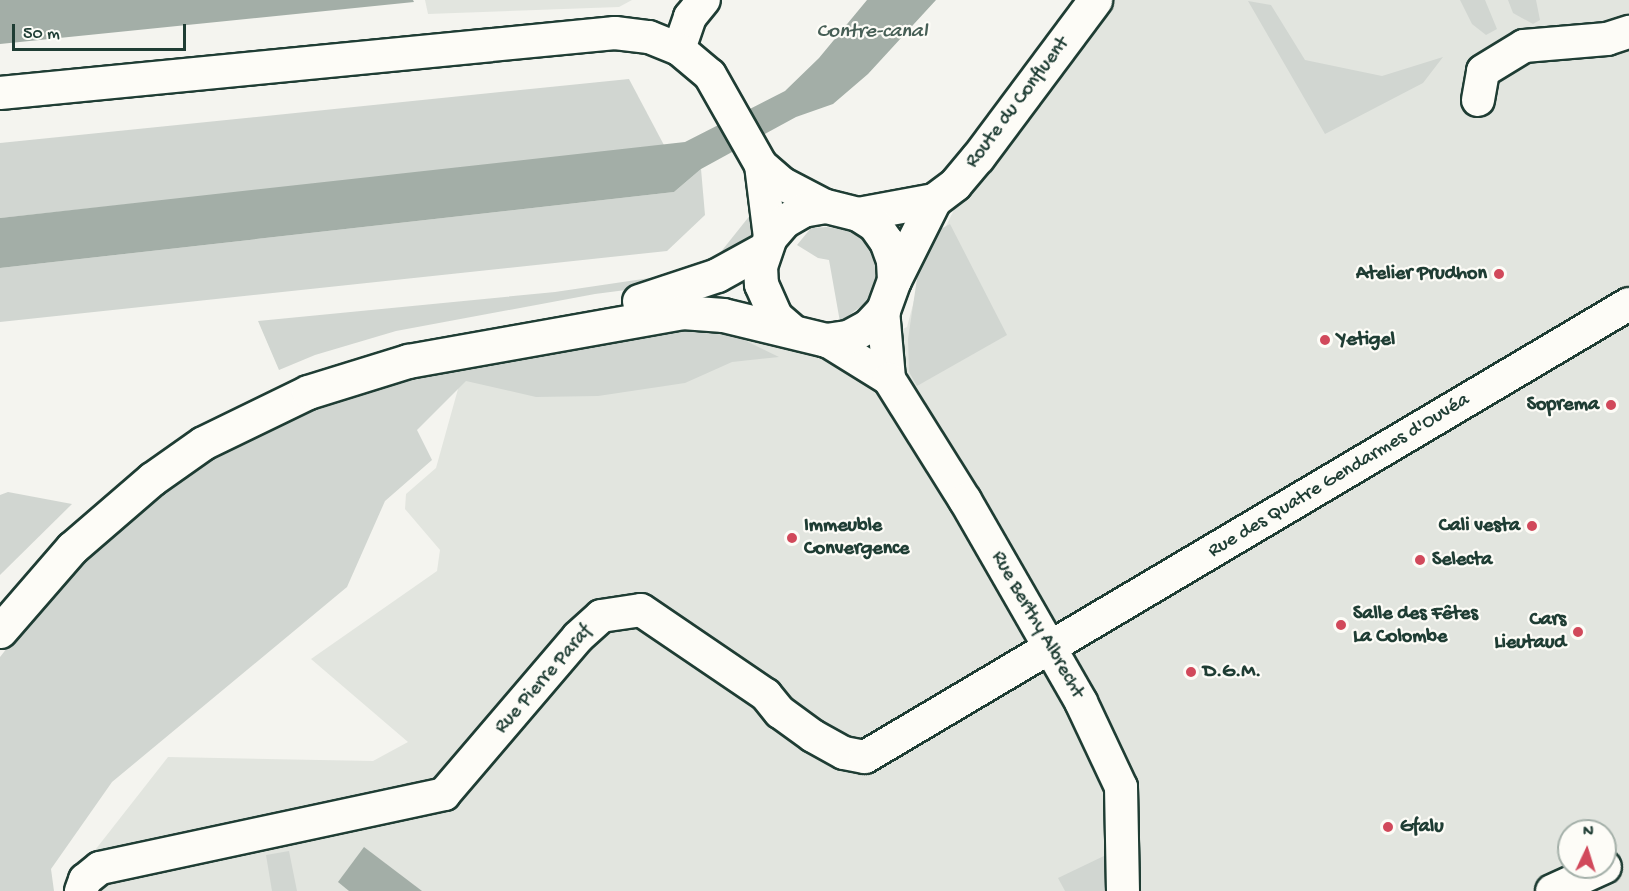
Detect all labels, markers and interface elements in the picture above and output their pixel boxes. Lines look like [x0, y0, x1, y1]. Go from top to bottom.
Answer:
scale bar [15, 12, 189, 50]
water label: Contre-canal [817, 20, 927, 46]
text: 50 m [23, 24, 60, 45]
street label: Route du Confluent [961, 33, 1075, 173]
place label: Atelier Prudhon [1356, 262, 1487, 286]
marker: Atelier Prudhon [1492, 267, 1506, 281]
place label: Yetigel [1337, 328, 1395, 352]
marker: Yetigel [1318, 333, 1332, 347]
street label: Rue des Quatre Gendarmes d'Ouvéa [1204, 388, 1474, 564]
place label: Soprema [1527, 393, 1599, 417]
marker: Soprema [1604, 398, 1618, 412]
place label: Immeuble Convergence [804, 514, 909, 561]
place label: Cali vesta [1439, 514, 1520, 538]
marker: Cali vesta [1525, 519, 1539, 533]
marker: Immeuble Convergence [785, 531, 799, 545]
street label: Rue Berthy Albrecht [985, 547, 1089, 703]
place label: Selecta [1432, 548, 1492, 572]
marker: Selecta [1413, 553, 1427, 567]
place label: Salle des Fêtes La Colombe [1353, 602, 1478, 649]
place label: Cars Lieutaud [1494, 608, 1566, 655]
marker: Salle des Fêtes La Colombe [1334, 618, 1348, 632]
street label: Rue Pierre Paraf [490, 621, 598, 739]
marker: Cars Lieutaud [1571, 625, 1585, 639]
place label: D.G.M. [1203, 660, 1261, 684]
marker: D.G.M. [1184, 665, 1198, 679]
place label: Gfalu [1400, 815, 1444, 839]
north arrow [1557, 819, 1617, 879]
marker: Gfalu [1381, 820, 1395, 834]
text: N [1582, 823, 1594, 842]

